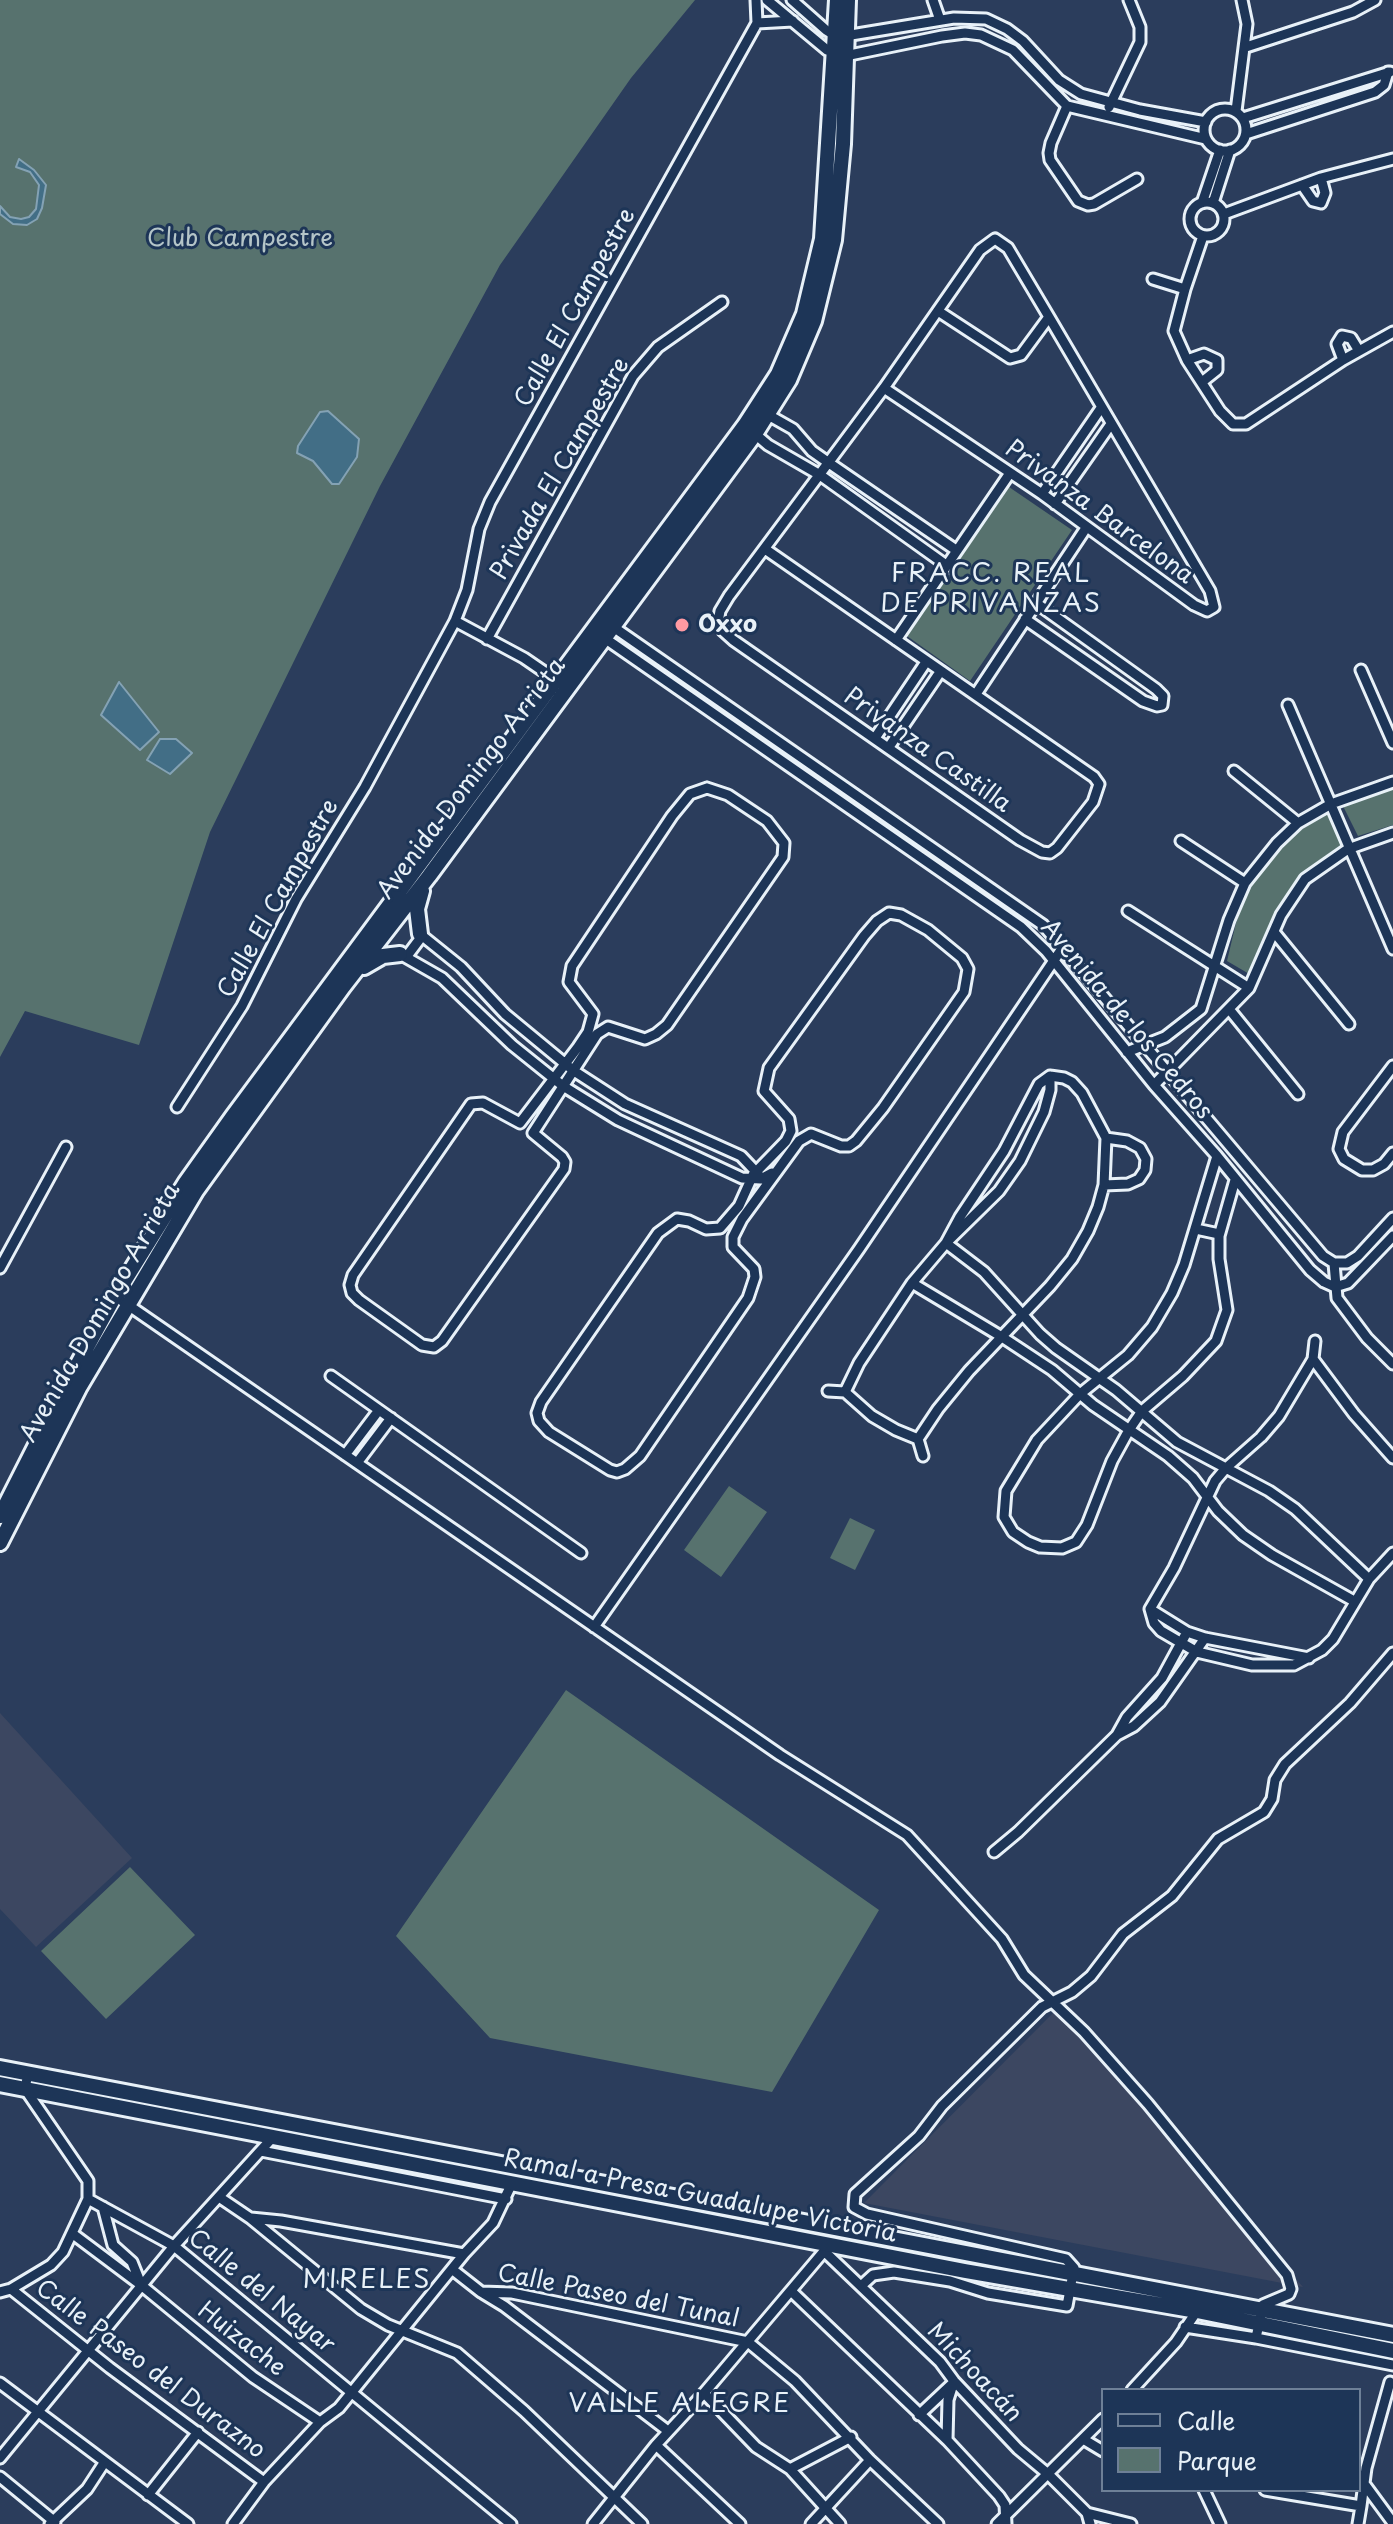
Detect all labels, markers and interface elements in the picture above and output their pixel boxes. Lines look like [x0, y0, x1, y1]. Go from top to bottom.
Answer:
street label: Calle El Campestre [510, 204, 642, 412]
park label: Club Campestre [147, 225, 333, 253]
street label: Privada El Campestre [486, 353, 636, 585]
street label: Privanza Barcelona [999, 435, 1199, 591]
district label: FRACC. REAL DE PRIVANZAS [880, 559, 1102, 620]
place label: Oxxo [698, 611, 757, 639]
marker: Oxxo [673, 616, 691, 634]
street label: Avenida Domingo Arrieta [372, 653, 572, 905]
street label: Privanza Castilla [838, 683, 1016, 819]
street label: Calle El Campestre [213, 795, 345, 1003]
street label: Avenida de los Cedros [1034, 914, 1218, 1126]
street label: Avenida Domingo Arrieta [15, 1178, 187, 1448]
street label: Ramal a Presa Guadalupe Victoria [501, 2145, 899, 2249]
street label: Calle del Nayar [182, 2224, 340, 2360]
street label: Calle Paseo del Tunal [495, 2259, 741, 2335]
district label: MIRELES [303, 2265, 431, 2297]
street label: Calle Paseo del Durazno [30, 2274, 270, 2466]
street label: Huizache [191, 2297, 291, 2383]
street label: Michoacán [921, 2317, 1027, 2429]
legend [1101, 2388, 1361, 2492]
district label: VALLE ALEGRE [569, 2389, 791, 2421]
text: Calle [1177, 2402, 1235, 2438]
text: Parque [1177, 2442, 1257, 2478]

